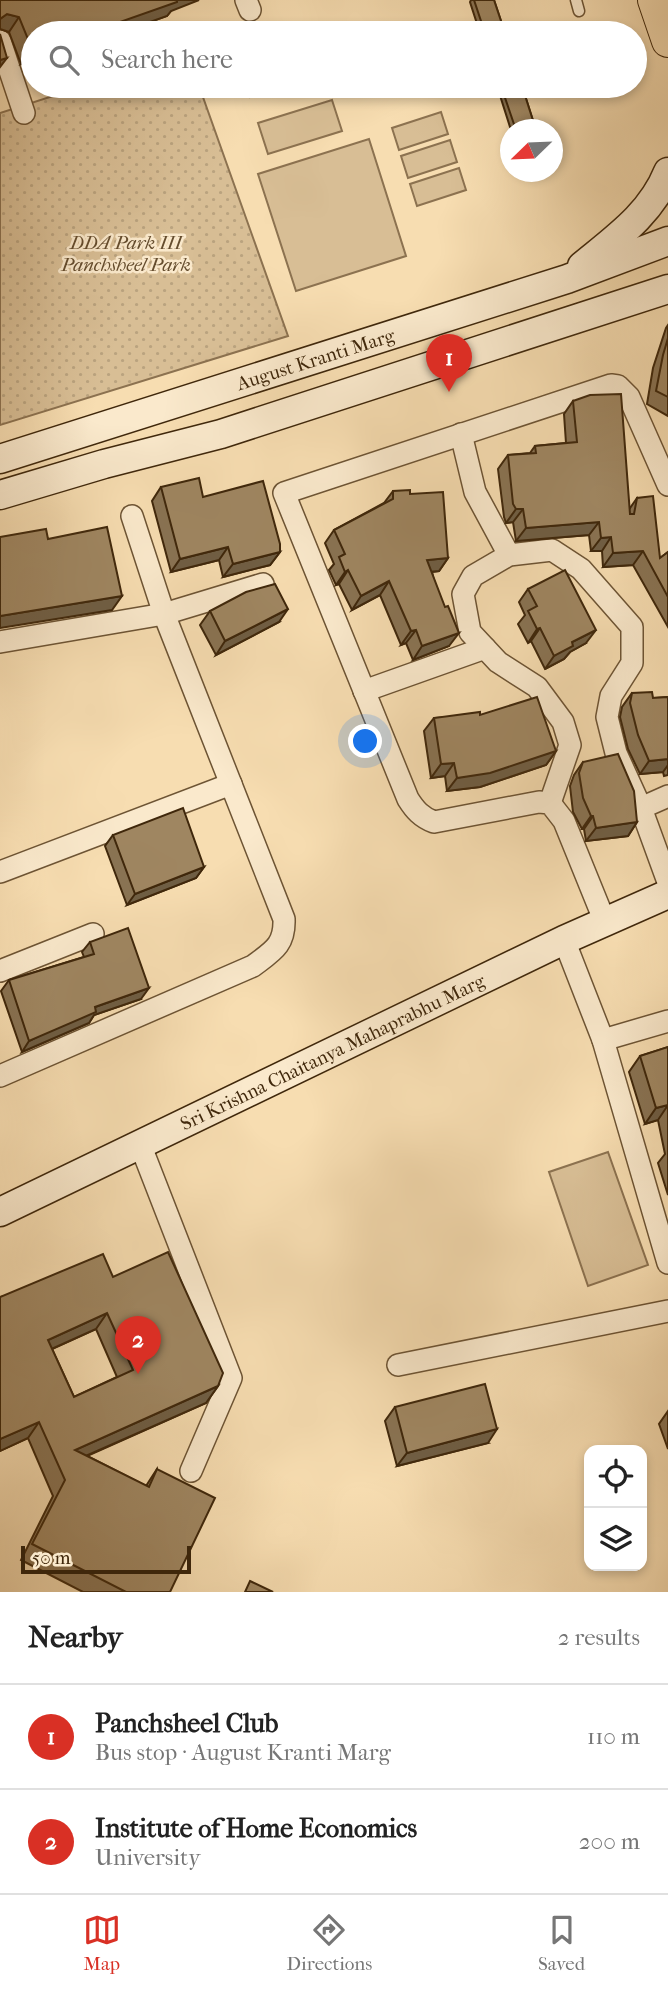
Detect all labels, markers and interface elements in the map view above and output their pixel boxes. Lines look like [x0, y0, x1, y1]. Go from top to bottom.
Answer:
search box [21, 21, 647, 98]
icon: search [45, 41, 83, 79]
text: Search here [101, 44, 233, 75]
north arrow [500, 119, 563, 182]
park label: DDA Park III Panchsheel Park [60, 232, 191, 276]
street label: August Kranti Marg [233, 324, 398, 395]
pin: 1 [426, 334, 472, 392]
your location [348, 724, 382, 758]
street label: Sri Krishna Chaitanya Mahaprabhu Marg [177, 969, 489, 1135]
pin: 2 [115, 1316, 161, 1374]
map controls [584, 1445, 647, 1571]
button: locate [584, 1445, 647, 1508]
button: layers [584, 1508, 647, 1571]
scale bar [21, 1543, 191, 1575]
text: 50 m [32, 1547, 71, 1569]
text: Nearby [28, 1620, 123, 1655]
text: 2 results [558, 1624, 640, 1651]
text: Panchsheel Club [95, 1708, 278, 1739]
text: 1 [47, 1723, 55, 1750]
text: 110 m [587, 1723, 640, 1750]
text: Bus stop · August Kranti Marg [95, 1739, 391, 1766]
text: Institute of Home Economics [95, 1813, 417, 1844]
text: 2 [45, 1828, 57, 1855]
text: 200 m [579, 1828, 640, 1855]
text: University [95, 1844, 200, 1871]
tab: Map [83, 1911, 121, 1975]
tab: Directions [287, 1911, 372, 1975]
tab: Saved [538, 1911, 585, 1975]

